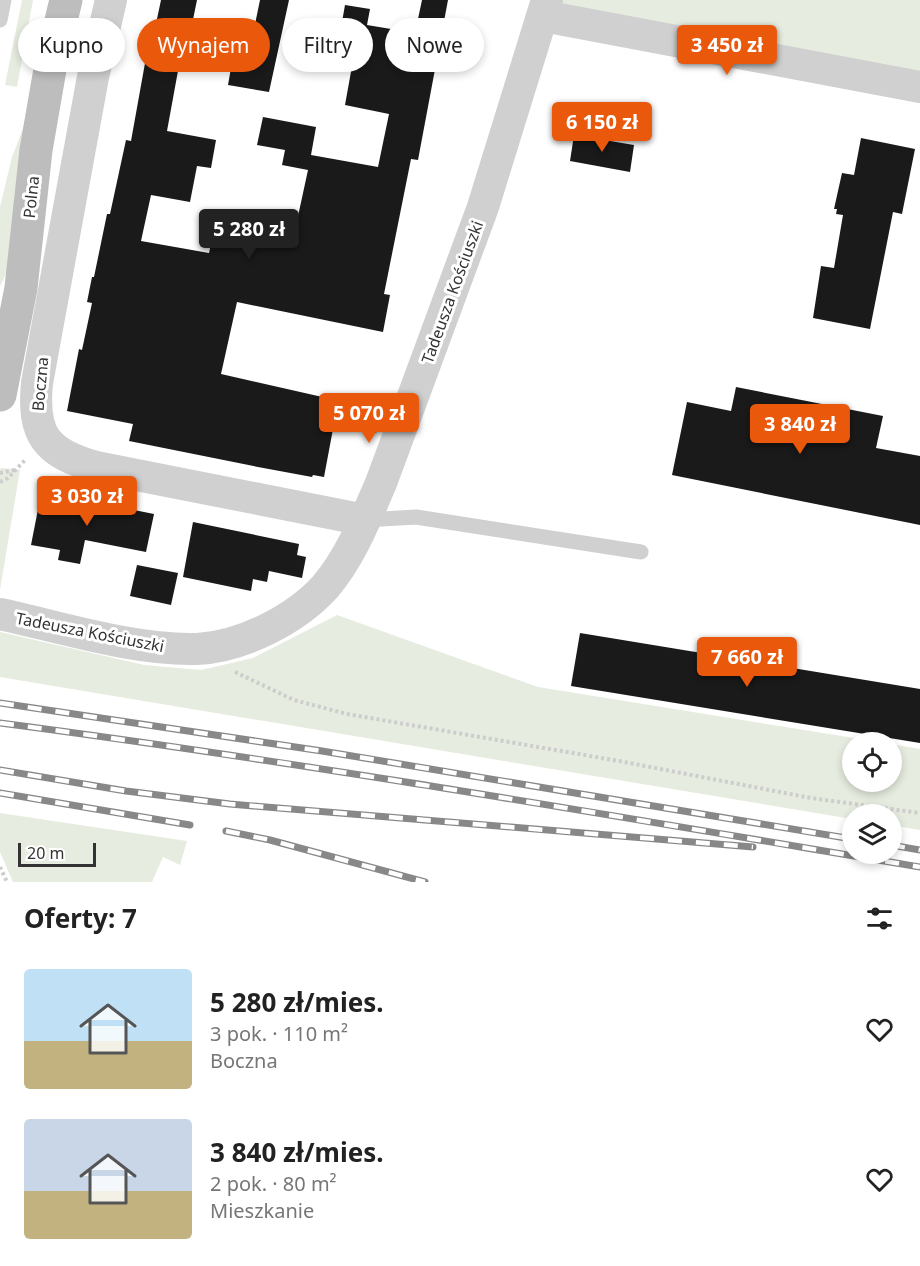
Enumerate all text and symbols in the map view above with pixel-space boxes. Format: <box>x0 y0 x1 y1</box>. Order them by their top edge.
chip: Kupno <box>18 18 125 72</box>
chip: Wynajem <box>137 18 270 72</box>
chip: Filtry <box>282 18 373 72</box>
chip: Nowe <box>385 18 484 72</box>
pin: 3 450 zł <box>665 25 789 76</box>
text: 3 450 zł <box>691 31 763 58</box>
pin: 6 150 zł <box>540 102 664 153</box>
text: 6 150 zł <box>566 108 638 135</box>
street label: Polna <box>18 175 44 219</box>
pin: 5 280 zł <box>187 209 311 260</box>
text: 5 280 zł <box>213 215 285 242</box>
street label: Tadeusza Kościuszki <box>416 218 488 366</box>
street label: Boczna <box>27 356 53 412</box>
pin: 5 070 zł <box>307 393 431 444</box>
text: 5 070 zł <box>333 399 405 426</box>
pin: 3 840 zł <box>738 404 862 455</box>
text: 3 840 zł <box>764 410 836 437</box>
pin: 3 030 zł <box>25 476 149 527</box>
text: 3 030 zł <box>51 482 123 509</box>
street label: Tadeusza Kościuszki <box>14 607 166 657</box>
pin: 7 660 zł <box>685 637 809 688</box>
text: 7 660 zł <box>711 643 783 670</box>
map controls <box>842 732 902 864</box>
button: locate <box>842 732 902 792</box>
button: layers <box>842 804 902 864</box>
scale bar <box>18 840 96 868</box>
text: 20 m <box>27 842 64 864</box>
text: Oferty: 7 <box>24 900 137 936</box>
icon: filters <box>863 902 896 935</box>
text: 5 280 zł/mies. <box>210 984 384 1020</box>
icon: home <box>72 993 144 1065</box>
icon: heart <box>863 1013 896 1046</box>
text: 3 pok. · 110 m² <box>210 1020 348 1047</box>
text: Boczna <box>210 1047 278 1074</box>
text: 3 840 zł/mies. <box>210 1134 384 1170</box>
icon: home <box>72 1143 144 1215</box>
icon: heart <box>863 1163 896 1196</box>
text: 2 pok. · 80 m² <box>210 1170 337 1197</box>
text: Mieszkanie <box>210 1197 314 1224</box>

